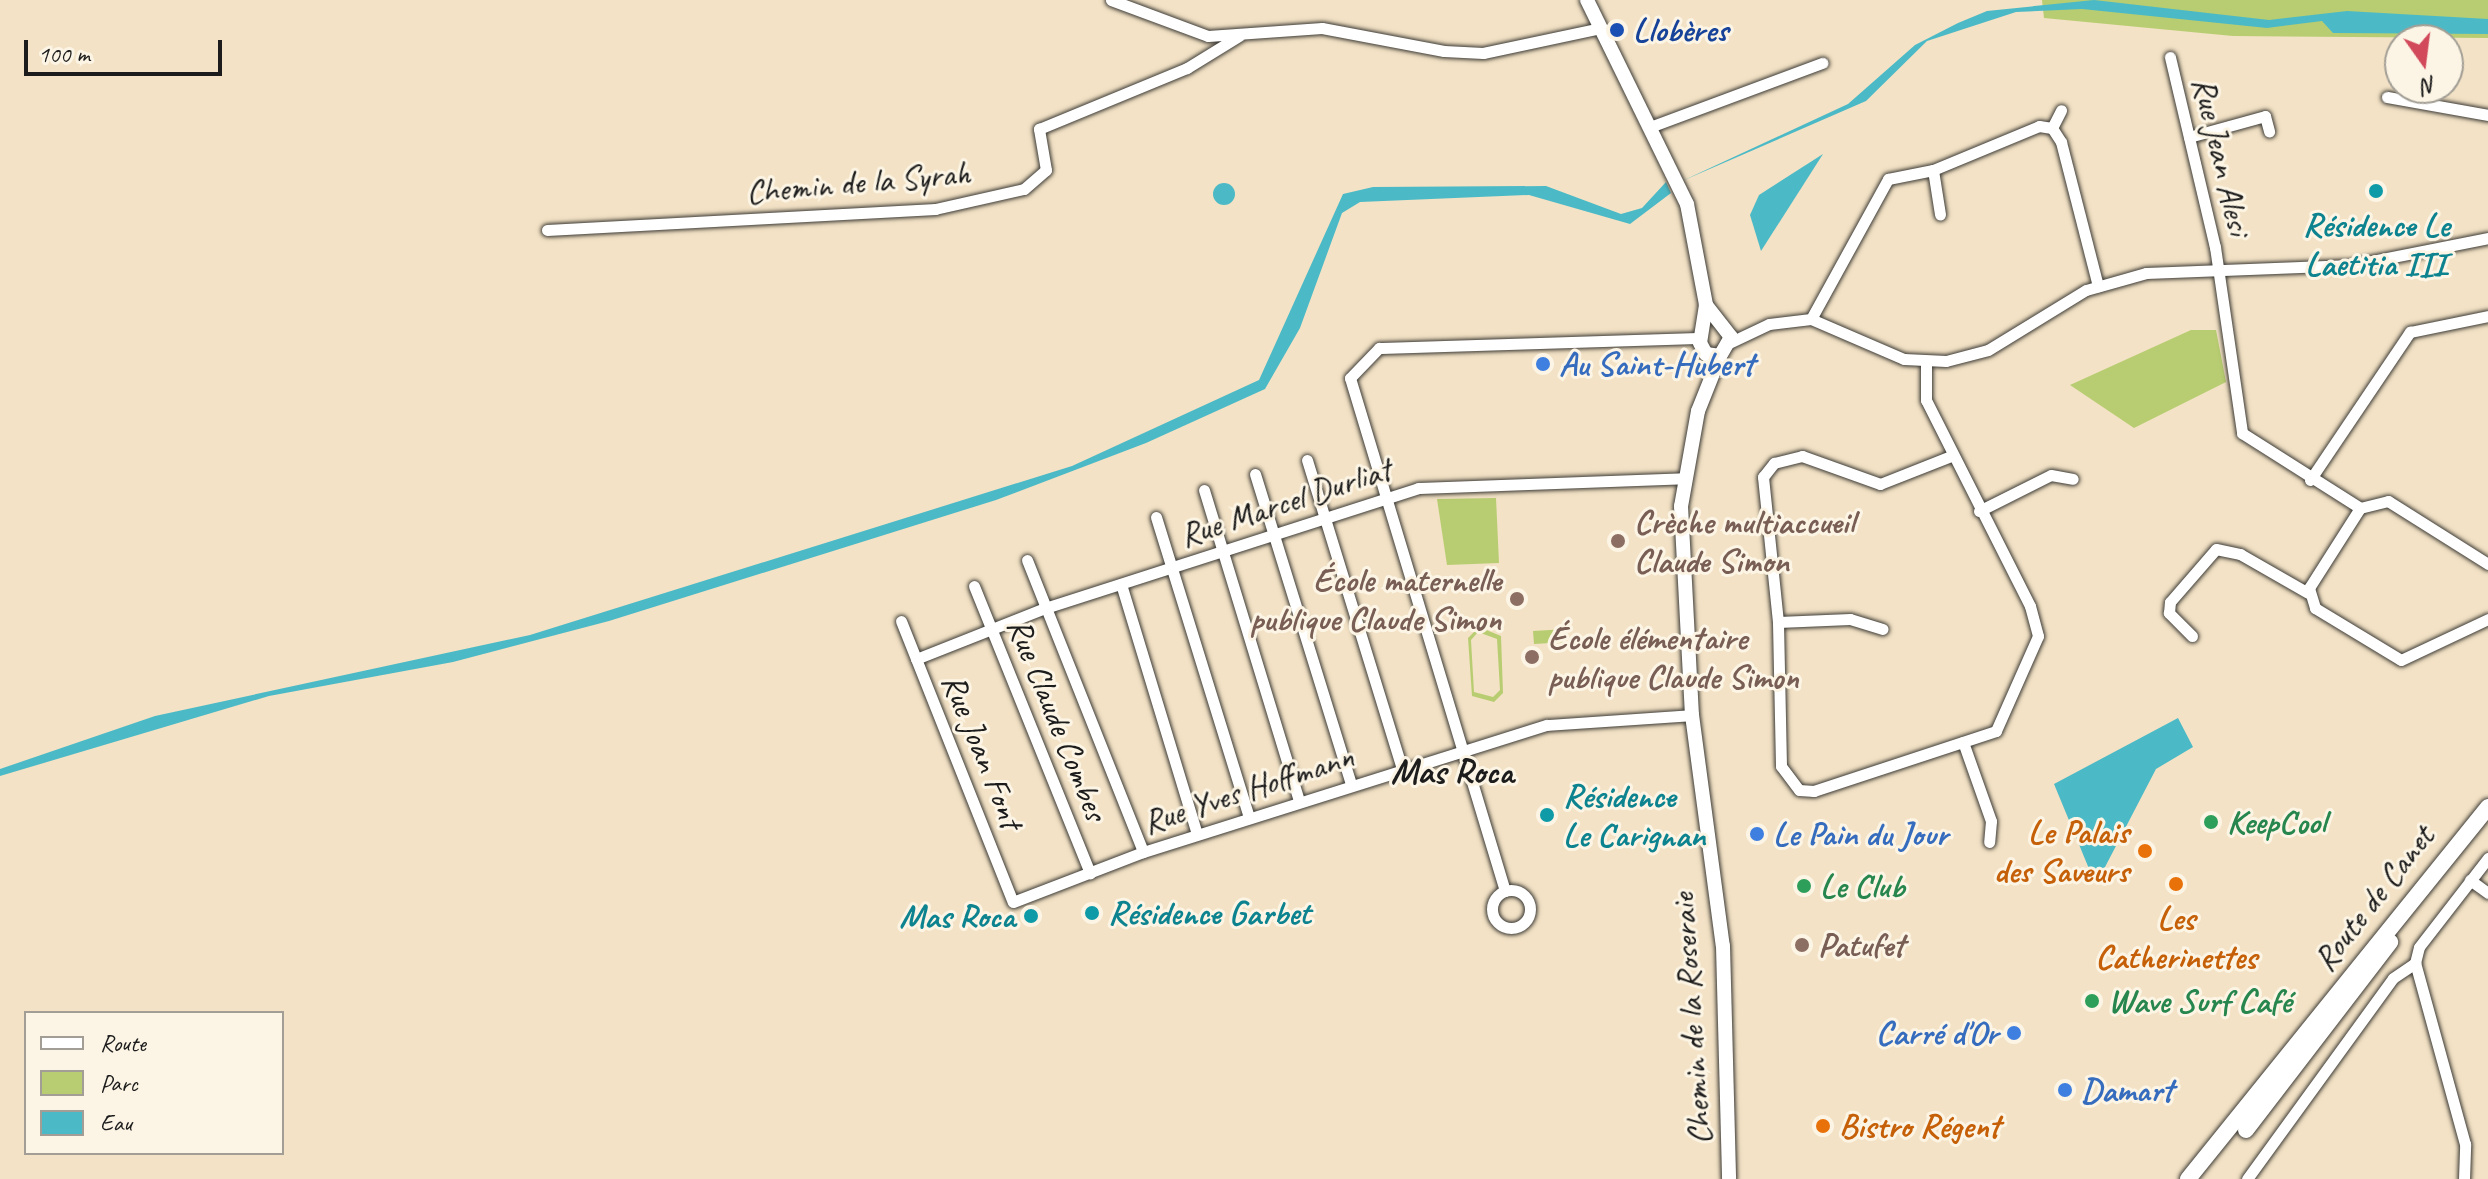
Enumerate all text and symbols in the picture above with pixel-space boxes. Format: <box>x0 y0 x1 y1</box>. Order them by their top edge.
place label: Llobères <box>1633 10 1728 50</box>
marker: Llobères <box>1608 21 1626 39</box>
scale bar <box>28 24 226 74</box>
north arrow <box>2384 24 2464 104</box>
text: 100 m <box>38 39 90 69</box>
text: N <box>2419 70 2439 101</box>
street label: Rue Jean Alesi <box>2184 74 2260 238</box>
street label: Chemin de la Syrah <box>744 152 972 212</box>
marker: Résidence Le Laetitia III <box>2367 182 2385 200</box>
place label: Résidence Le Laetitia III <box>2303 204 2449 284</box>
place label: Au Saint-Hubert <box>1559 344 1755 384</box>
marker: Au Saint-Hubert <box>1534 355 1552 373</box>
street label: Rue Marcel Durliat <box>1174 449 1396 555</box>
place label: Crèche multiaccueil Claude Simon <box>1634 501 1853 580</box>
marker: Crèche multiaccueil Claude Simon <box>1609 532 1627 550</box>
place label: École maternelle publique Claude Simon <box>1248 559 1501 638</box>
marker: École maternelle publique Claude Simon <box>1508 590 1526 608</box>
street label: Rue Claude Combes <box>999 611 1117 827</box>
place label: École élémentaire publique Claude Simon <box>1548 617 1801 696</box>
marker: École élémentaire publique Claude Simon <box>1523 648 1541 666</box>
street label: Rue Joan Font <box>934 668 1032 834</box>
street label: Rue Yves Hoffmann <box>1138 736 1358 842</box>
district label: Mas Roca <box>1390 750 1514 794</box>
place label: Résidence Le Carignan <box>1563 775 1705 854</box>
place label: KeepCool <box>2227 802 2326 842</box>
marker: Résidence Le Carignan <box>1538 806 1556 824</box>
place label: Le Palais des Saveurs <box>1994 811 2129 890</box>
marker: KeepCool <box>2202 813 2220 831</box>
place label: Le Pain du Jour <box>1773 814 1949 854</box>
street label: Route de Canet <box>2303 817 2443 979</box>
marker: Le Pain du Jour <box>1748 825 1766 843</box>
marker: Le Palais des Saveurs <box>2136 842 2154 860</box>
place label: Le Club <box>1820 866 1904 906</box>
marker: Les Catherinettes <box>2167 875 2185 893</box>
marker: Le Club <box>1795 877 1813 895</box>
street label: Chemin de la Roseraie <box>1662 892 1720 1146</box>
place label: Résidence Garbet <box>1108 893 1311 933</box>
place label: Mas Roca <box>898 896 1015 936</box>
place label: Les Catherinettes <box>2095 897 2257 976</box>
marker: Résidence Garbet <box>1083 904 1101 922</box>
marker: Mas Roca <box>1022 907 1040 925</box>
place label: Patufet <box>1818 925 1904 965</box>
marker: Patufet <box>1793 936 1811 954</box>
place label: Wave Surf Café <box>2108 981 2290 1021</box>
marker: Wave Surf Café <box>2083 992 2101 1010</box>
legend <box>24 1011 284 1155</box>
place label: Carré d'Or <box>1876 1013 1998 1053</box>
marker: Carré d'Or <box>2005 1024 2023 1042</box>
text: Route <box>100 1028 146 1058</box>
text: Parc <box>100 1068 138 1098</box>
place label: Damart <box>2081 1070 2173 1110</box>
marker: Damart <box>2056 1081 2074 1099</box>
place label: Bistro Régent <box>1839 1106 2000 1146</box>
text: Eau <box>100 1108 132 1138</box>
marker: Bistro Régent <box>1814 1117 1832 1135</box>

